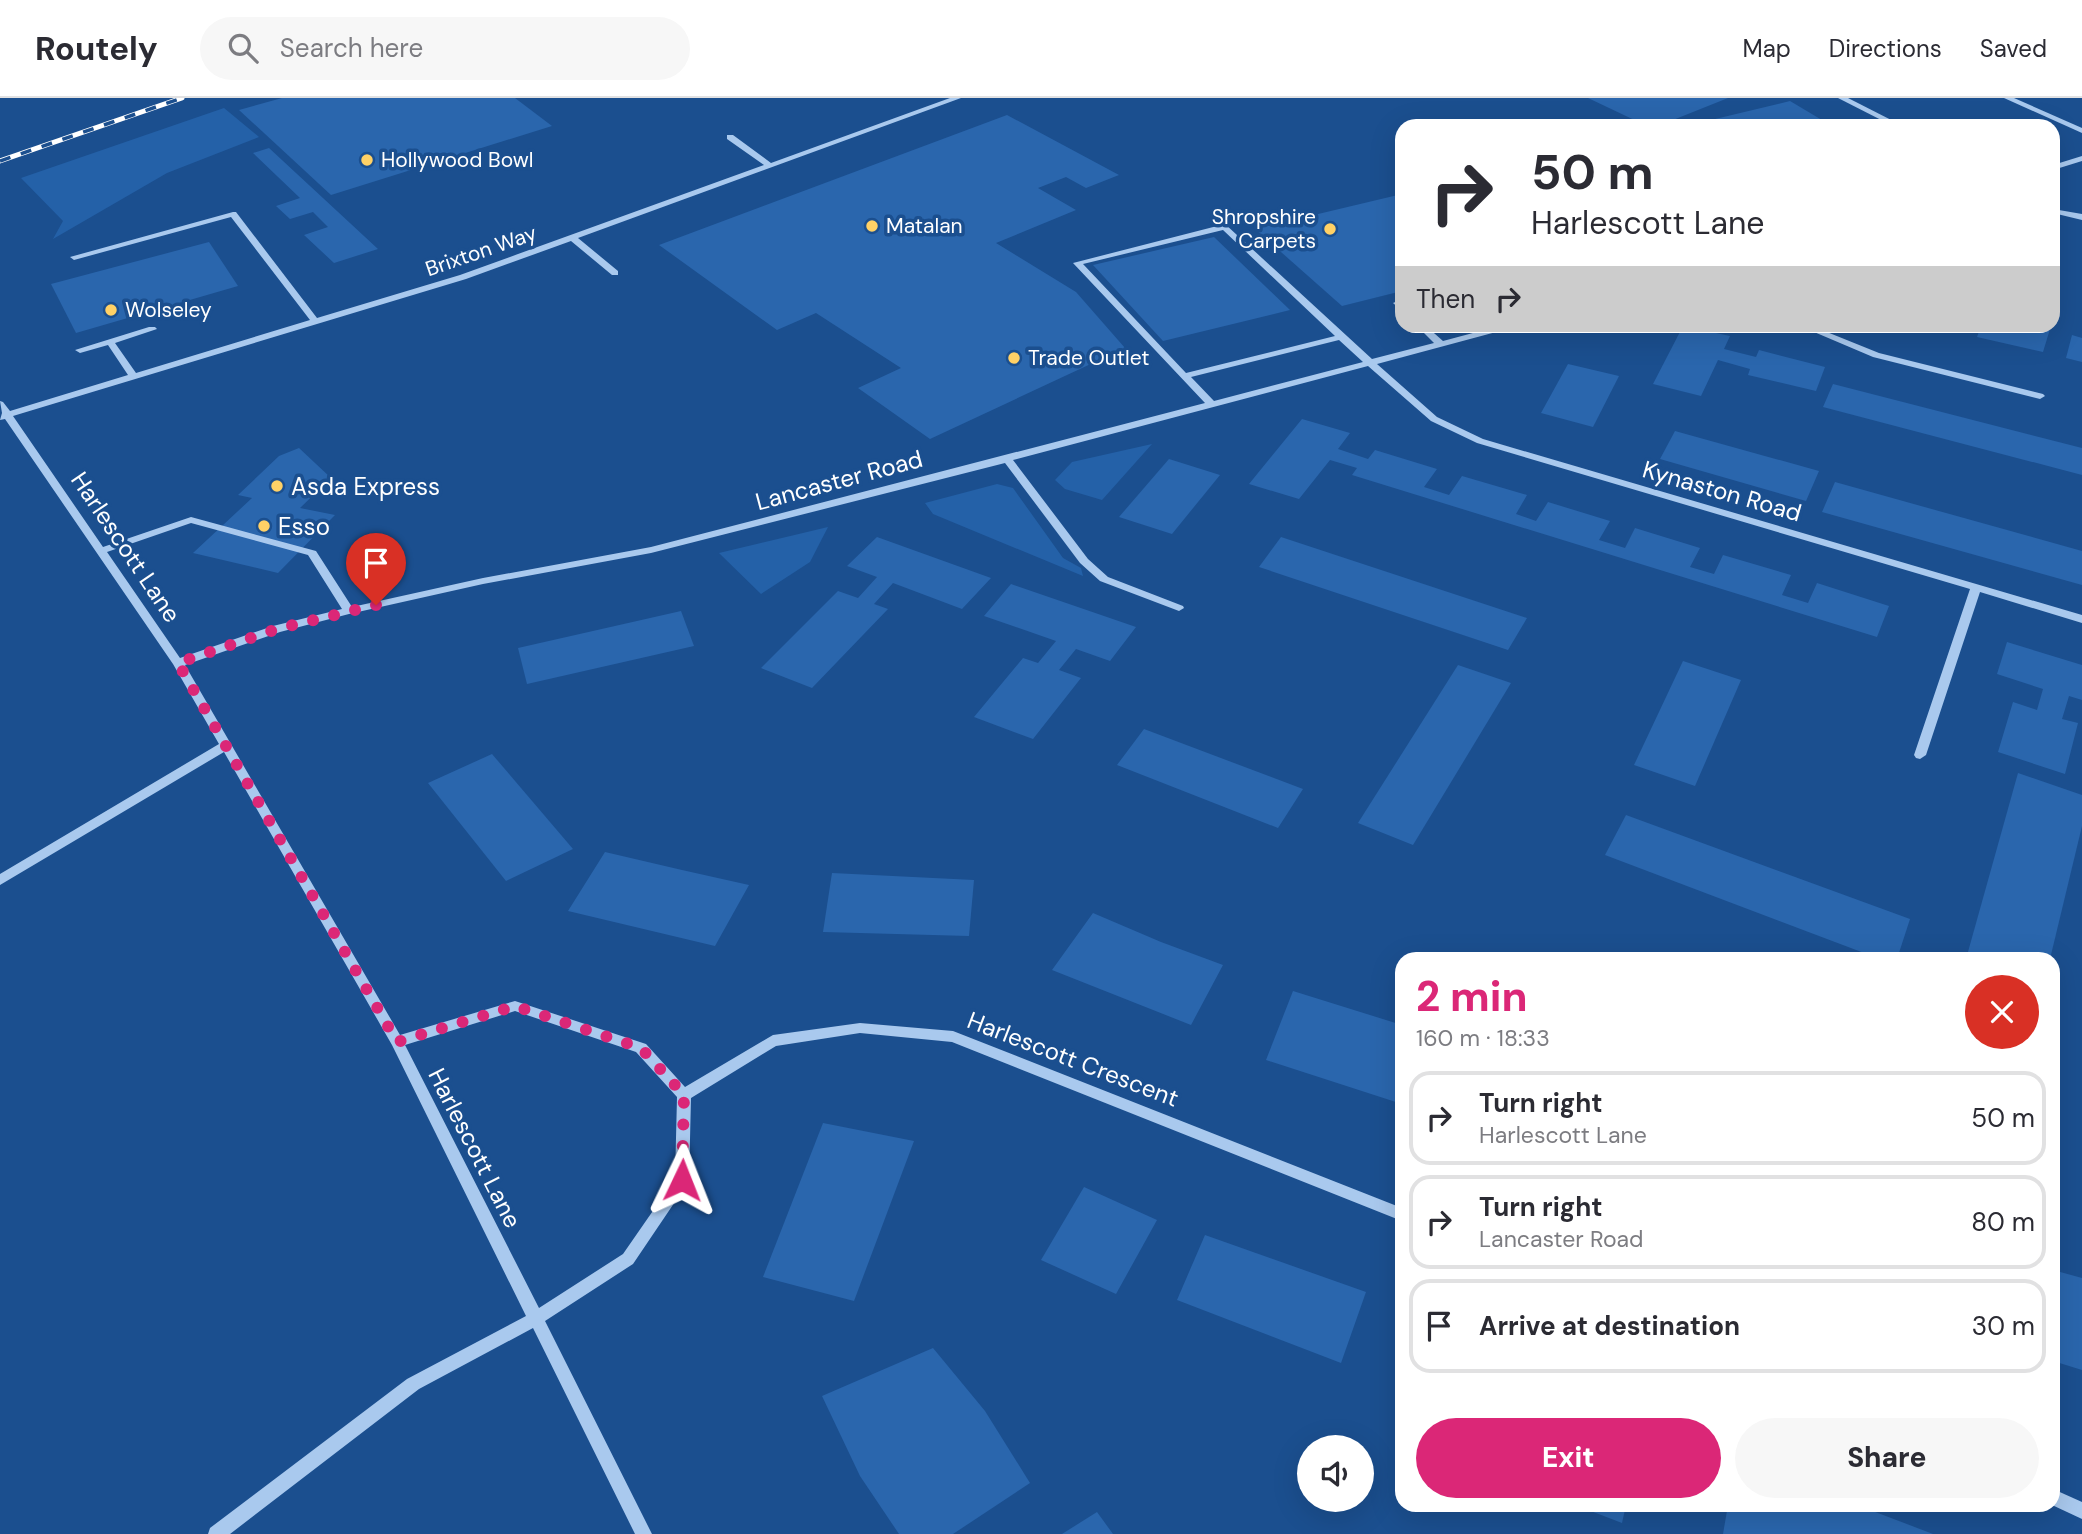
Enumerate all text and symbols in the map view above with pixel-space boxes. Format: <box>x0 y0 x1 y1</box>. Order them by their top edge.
search box <box>200 17 690 80</box>
text: Routely <box>35 27 158 70</box>
icon: search <box>224 29 262 67</box>
text: Search here <box>280 31 423 65</box>
text: Map <box>1743 33 1791 64</box>
text: Directions <box>1829 33 1942 64</box>
text: Saved <box>1980 33 2047 64</box>
text: 50 m <box>1531 140 1654 204</box>
place label: Hollywood Bowl <box>381 146 534 174</box>
icon: right <box>1416 147 1507 238</box>
marker: Hollywood Bowl <box>359 152 375 168</box>
text: Harlescott Lane <box>1531 202 1764 244</box>
place label: Shropshire Carpets <box>1212 203 1316 255</box>
place label: Matalan <box>886 212 963 240</box>
marker: Matalan <box>864 218 880 234</box>
street label: Brixton Way <box>422 219 541 283</box>
marker: Shropshire Carpets <box>1322 221 1338 237</box>
icon: right <box>1489 280 1527 318</box>
text: Then <box>1416 282 1475 316</box>
place label: Wolseley <box>125 296 212 324</box>
marker: Wolseley <box>103 302 119 318</box>
place label: Trade Outlet <box>1028 344 1149 372</box>
marker: Trade Outlet <box>1006 350 1022 366</box>
street label: Lancaster Road <box>752 443 926 517</box>
street label: Kynaston Road <box>1639 454 1805 528</box>
street label: Harlescott Lane <box>64 466 188 628</box>
place label: Asda Express <box>291 471 440 502</box>
marker: Asda Express <box>269 478 285 494</box>
place label: Esso <box>278 511 330 542</box>
marker: Esso <box>256 518 272 534</box>
pin <box>346 533 406 605</box>
icon: arrive <box>357 544 395 582</box>
text: 2 min <box>1416 969 1527 1024</box>
button: close <box>1965 975 2039 1049</box>
street label: Harlescott Crescent <box>963 1004 1183 1114</box>
text: 160 m · 18:33 <box>1416 1023 1550 1053</box>
street label: Harlescott Lane <box>421 1063 529 1233</box>
text: Turn right <box>1479 1086 1603 1120</box>
icon: right <box>1420 1099 1458 1137</box>
text: 50 m <box>1971 1101 2035 1135</box>
text: Harlescott Lane <box>1479 1120 1647 1150</box>
position arrow <box>645 1143 719 1217</box>
text: Turn right <box>1479 1190 1603 1224</box>
icon: right <box>1420 1203 1458 1241</box>
text: 80 m <box>1971 1205 2035 1239</box>
text: Lancaster Road <box>1479 1224 1643 1254</box>
icon: arrive <box>1420 1307 1458 1345</box>
text: Arrive at destination <box>1479 1309 1740 1343</box>
text: 30 m <box>1972 1309 2035 1343</box>
button: Exit <box>1416 1418 1721 1498</box>
button: Share <box>1735 1418 2039 1498</box>
map controls <box>1297 1435 1374 1512</box>
button: sound <box>1297 1435 1374 1512</box>

